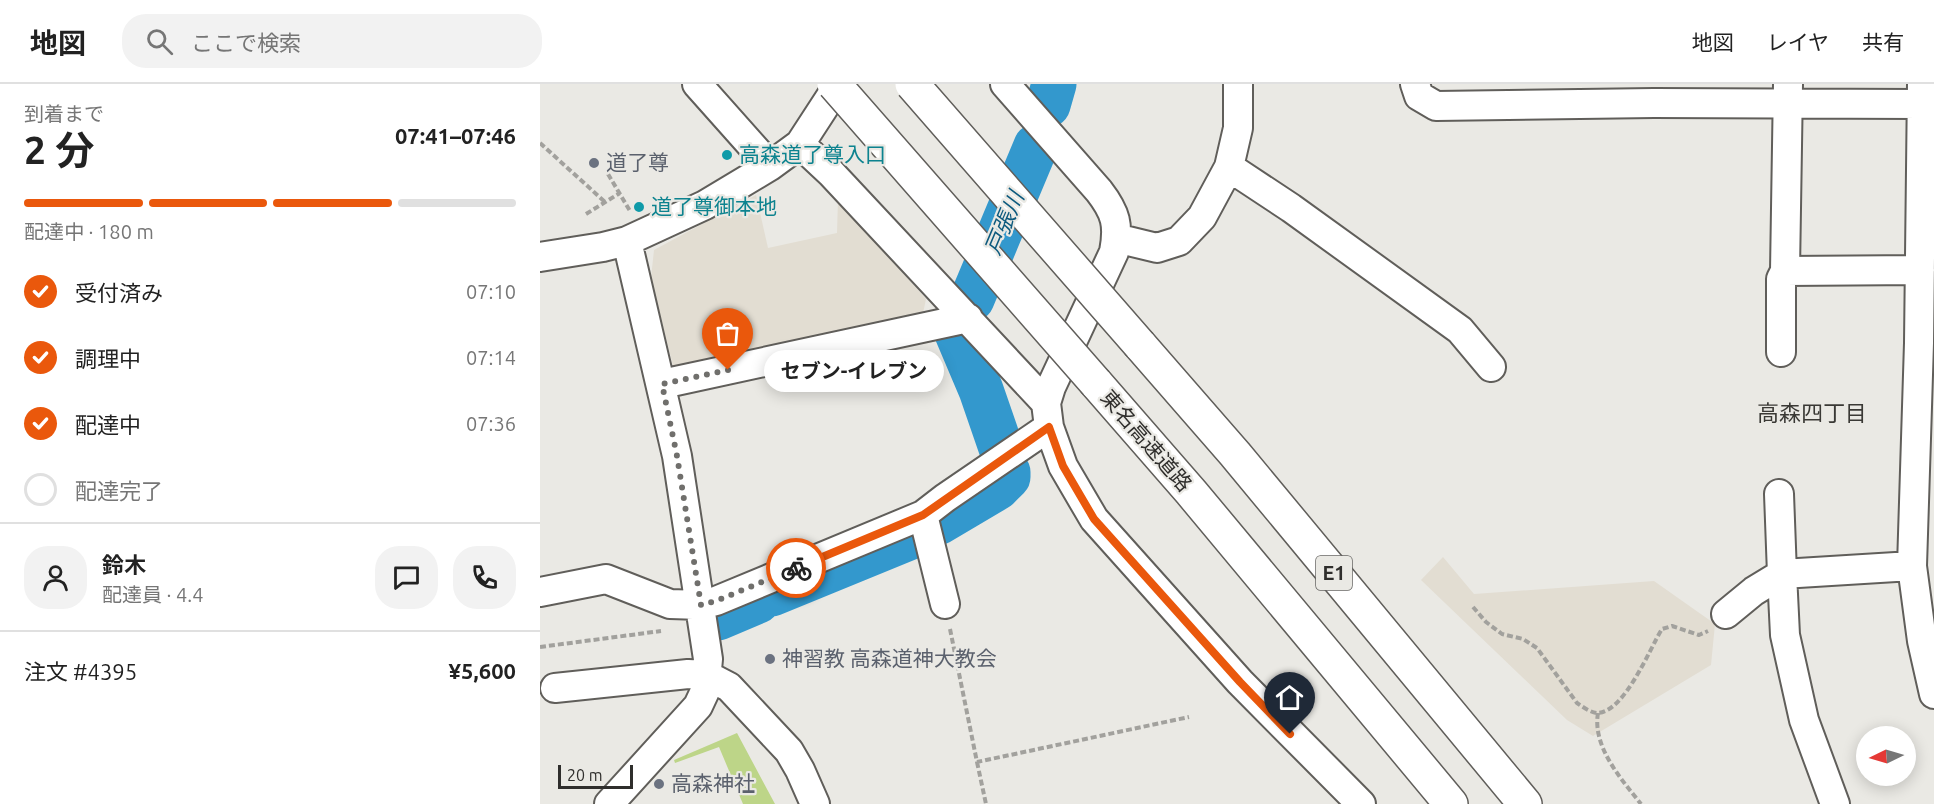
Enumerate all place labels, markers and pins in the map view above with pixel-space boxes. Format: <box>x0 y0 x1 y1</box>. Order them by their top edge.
place label: 高森道了尊入口 <box>739 142 886 166</box>
marker: 高森道了尊入口 <box>720 148 734 162</box>
place label: 道了尊 <box>606 150 669 174</box>
marker: 道了尊 <box>587 156 601 170</box>
place label: 道了尊御本地 <box>651 194 777 218</box>
marker: 道了尊御本地 <box>632 200 646 214</box>
pin <box>702 308 753 370</box>
callout: セブン-イレブン <box>764 349 944 391</box>
place label: 神習教 高森道神大教会 <box>782 646 997 670</box>
marker: 神習教 高森道神大教会 <box>763 652 777 666</box>
pin <box>1264 672 1315 734</box>
place label: 高森神社 <box>671 771 755 795</box>
marker: 高森神社 <box>652 777 666 791</box>

